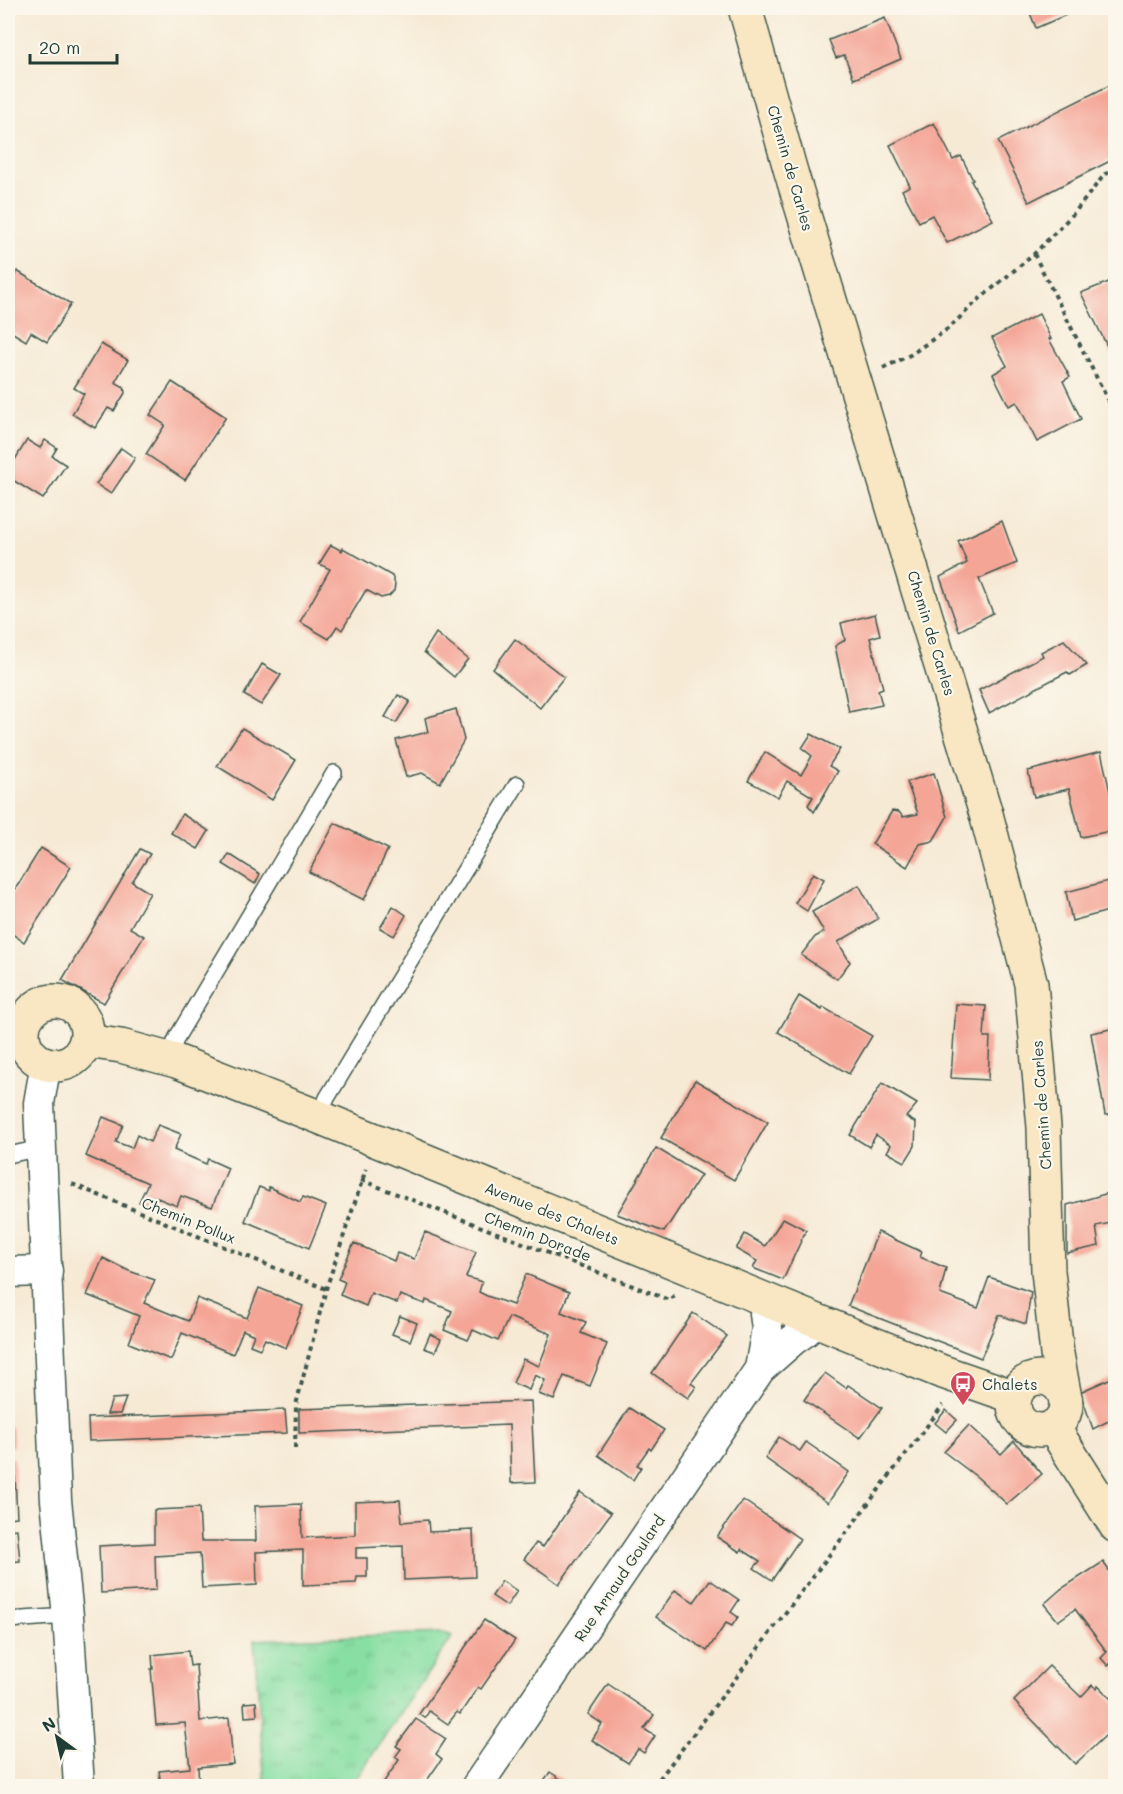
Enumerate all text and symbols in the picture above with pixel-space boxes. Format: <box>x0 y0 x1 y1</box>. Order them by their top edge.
scale bar <box>30 27 117 65</box>
text: 20 m <box>39 35 80 59</box>
street label: Chemin de Carles <box>764 103 818 233</box>
street label: Chemin de Carles <box>903 568 961 698</box>
street label: Chemin de Carles <box>1027 1040 1055 1170</box>
street label: Avenue des Chalets <box>482 1177 622 1249</box>
street label: Chemin Pollux <box>139 1192 239 1248</box>
street label: Chemin Dorade <box>482 1206 594 1266</box>
bus stop icon: Chalets <box>948 1369 978 1407</box>
place label: Chalets <box>982 1374 1037 1394</box>
street label: Rue Arnaud Goulard <box>569 1511 669 1645</box>
north arrow <box>27 1707 87 1767</box>
text: N <box>38 1712 59 1736</box>

